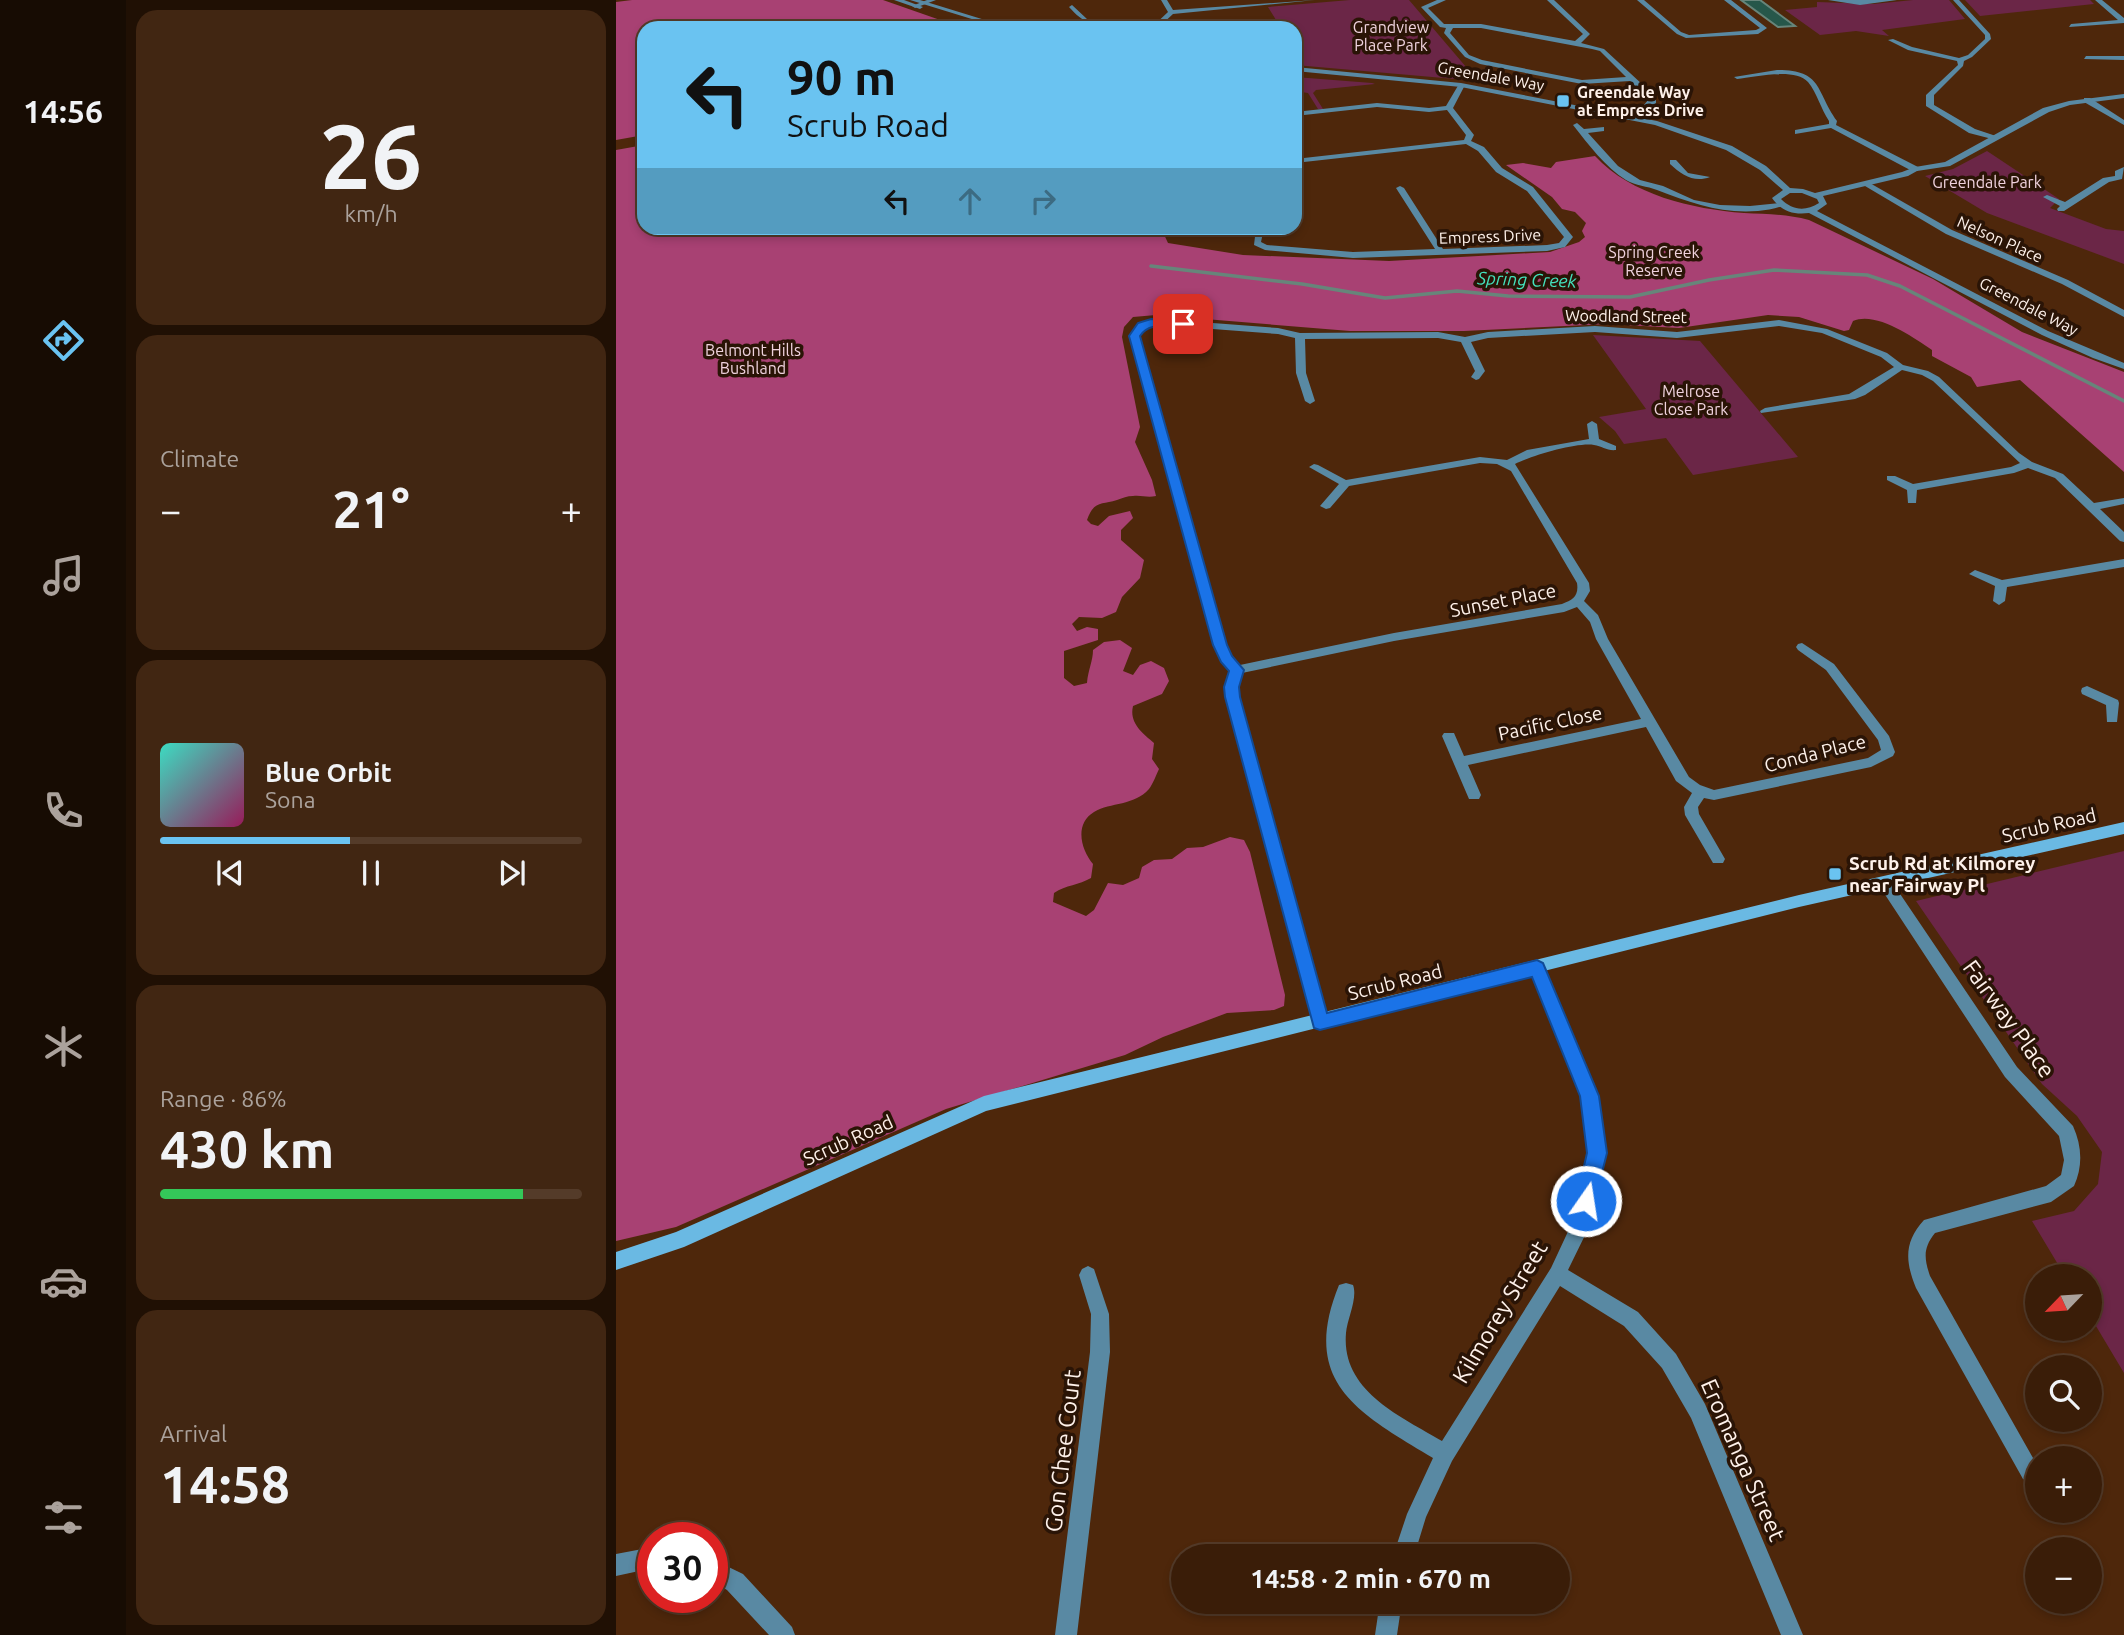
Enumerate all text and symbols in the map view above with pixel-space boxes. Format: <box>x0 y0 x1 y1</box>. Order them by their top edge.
park label: Grandview Place Park <box>1353 18 1430 54</box>
icon: left <box>672 49 763 140</box>
text: 90 m <box>787 49 896 104</box>
street label: Greendale Way <box>1436 58 1546 94</box>
place label: Greendale Way at Empress Drive <box>1577 83 1704 119</box>
text: 14:56 <box>23 93 103 129</box>
marker: Greendale Way at Empress Drive <box>1555 93 1571 109</box>
text: 26 <box>320 104 422 206</box>
text: Scrub Road <box>787 107 949 143</box>
park label: Greendale Park <box>1932 173 2042 191</box>
icon: left <box>878 182 916 220</box>
icon: ahead <box>951 182 989 220</box>
icon: right <box>1024 182 1062 220</box>
text: km/h <box>344 201 398 226</box>
street label: Nelson Place <box>1954 212 2046 266</box>
street label: Empress Drive <box>1439 225 1541 247</box>
park label: Spring Creek Reserve <box>1608 243 1700 279</box>
water label: Spring Creek <box>1476 267 1578 291</box>
street label: Greendale Way <box>1977 273 2082 339</box>
pin <box>1153 294 1213 354</box>
icon: arrive <box>1164 305 1202 343</box>
street label: Woodland Street <box>1565 306 1688 326</box>
icon: directions <box>39 316 88 365</box>
park label: Belmont Hills Bushland <box>705 341 801 377</box>
park label: Melrose Close Park <box>1654 382 1728 418</box>
text: Climate <box>160 446 239 471</box>
text: 21° <box>332 480 410 538</box>
text: − <box>160 489 181 531</box>
text: + <box>561 489 582 531</box>
icon: music <box>39 551 88 600</box>
street label: Sunset Place <box>1448 579 1558 621</box>
street label: Pacific Close <box>1496 701 1604 745</box>
street label: Conda Place <box>1762 730 1868 776</box>
text: Blue Orbit <box>265 758 392 787</box>
icon: phone <box>39 786 88 835</box>
text: Sona <box>265 787 315 812</box>
street label: Scrub Road <box>2000 803 2098 847</box>
place label: Scrub Rd at Kilmorey near Fairway Pl <box>1849 852 2035 896</box>
icon: previous <box>211 854 249 892</box>
icon: pause <box>352 854 390 892</box>
icon: next <box>493 854 531 892</box>
marker: Scrub Rd at Kilmorey near Fairway Pl <box>1827 866 1843 882</box>
street label: Fairway Place <box>1959 955 2060 1082</box>
street label: Scrub Road <box>1346 960 1444 1004</box>
icon: climate <box>39 1022 88 1071</box>
text: Range · 86% <box>160 1086 287 1111</box>
street label: Scrub Road <box>800 1110 896 1170</box>
text: 430 km <box>160 1120 334 1178</box>
position arrow <box>1549 1164 1623 1238</box>
street label: Kilmorey Street <box>1447 1236 1552 1387</box>
icon: car <box>39 1257 88 1306</box>
north arrow <box>2025 1264 2102 1340</box>
map controls <box>2025 1264 2102 1614</box>
button: search <box>2025 1355 2102 1432</box>
street label: Gon Chee Court <box>1040 1368 1085 1534</box>
street label: Eromanga Street <box>1697 1375 1790 1545</box>
text: Arrival <box>160 1421 227 1446</box>
button: + <box>2025 1446 2102 1523</box>
text: 14:58 <box>160 1455 290 1513</box>
icon: filters <box>39 1493 88 1542</box>
speed limit sign: 30 <box>637 1522 728 1613</box>
button: − <box>2025 1537 2102 1614</box>
text: 14:58 · 2 min · 670 m <box>1250 1564 1491 1593</box>

